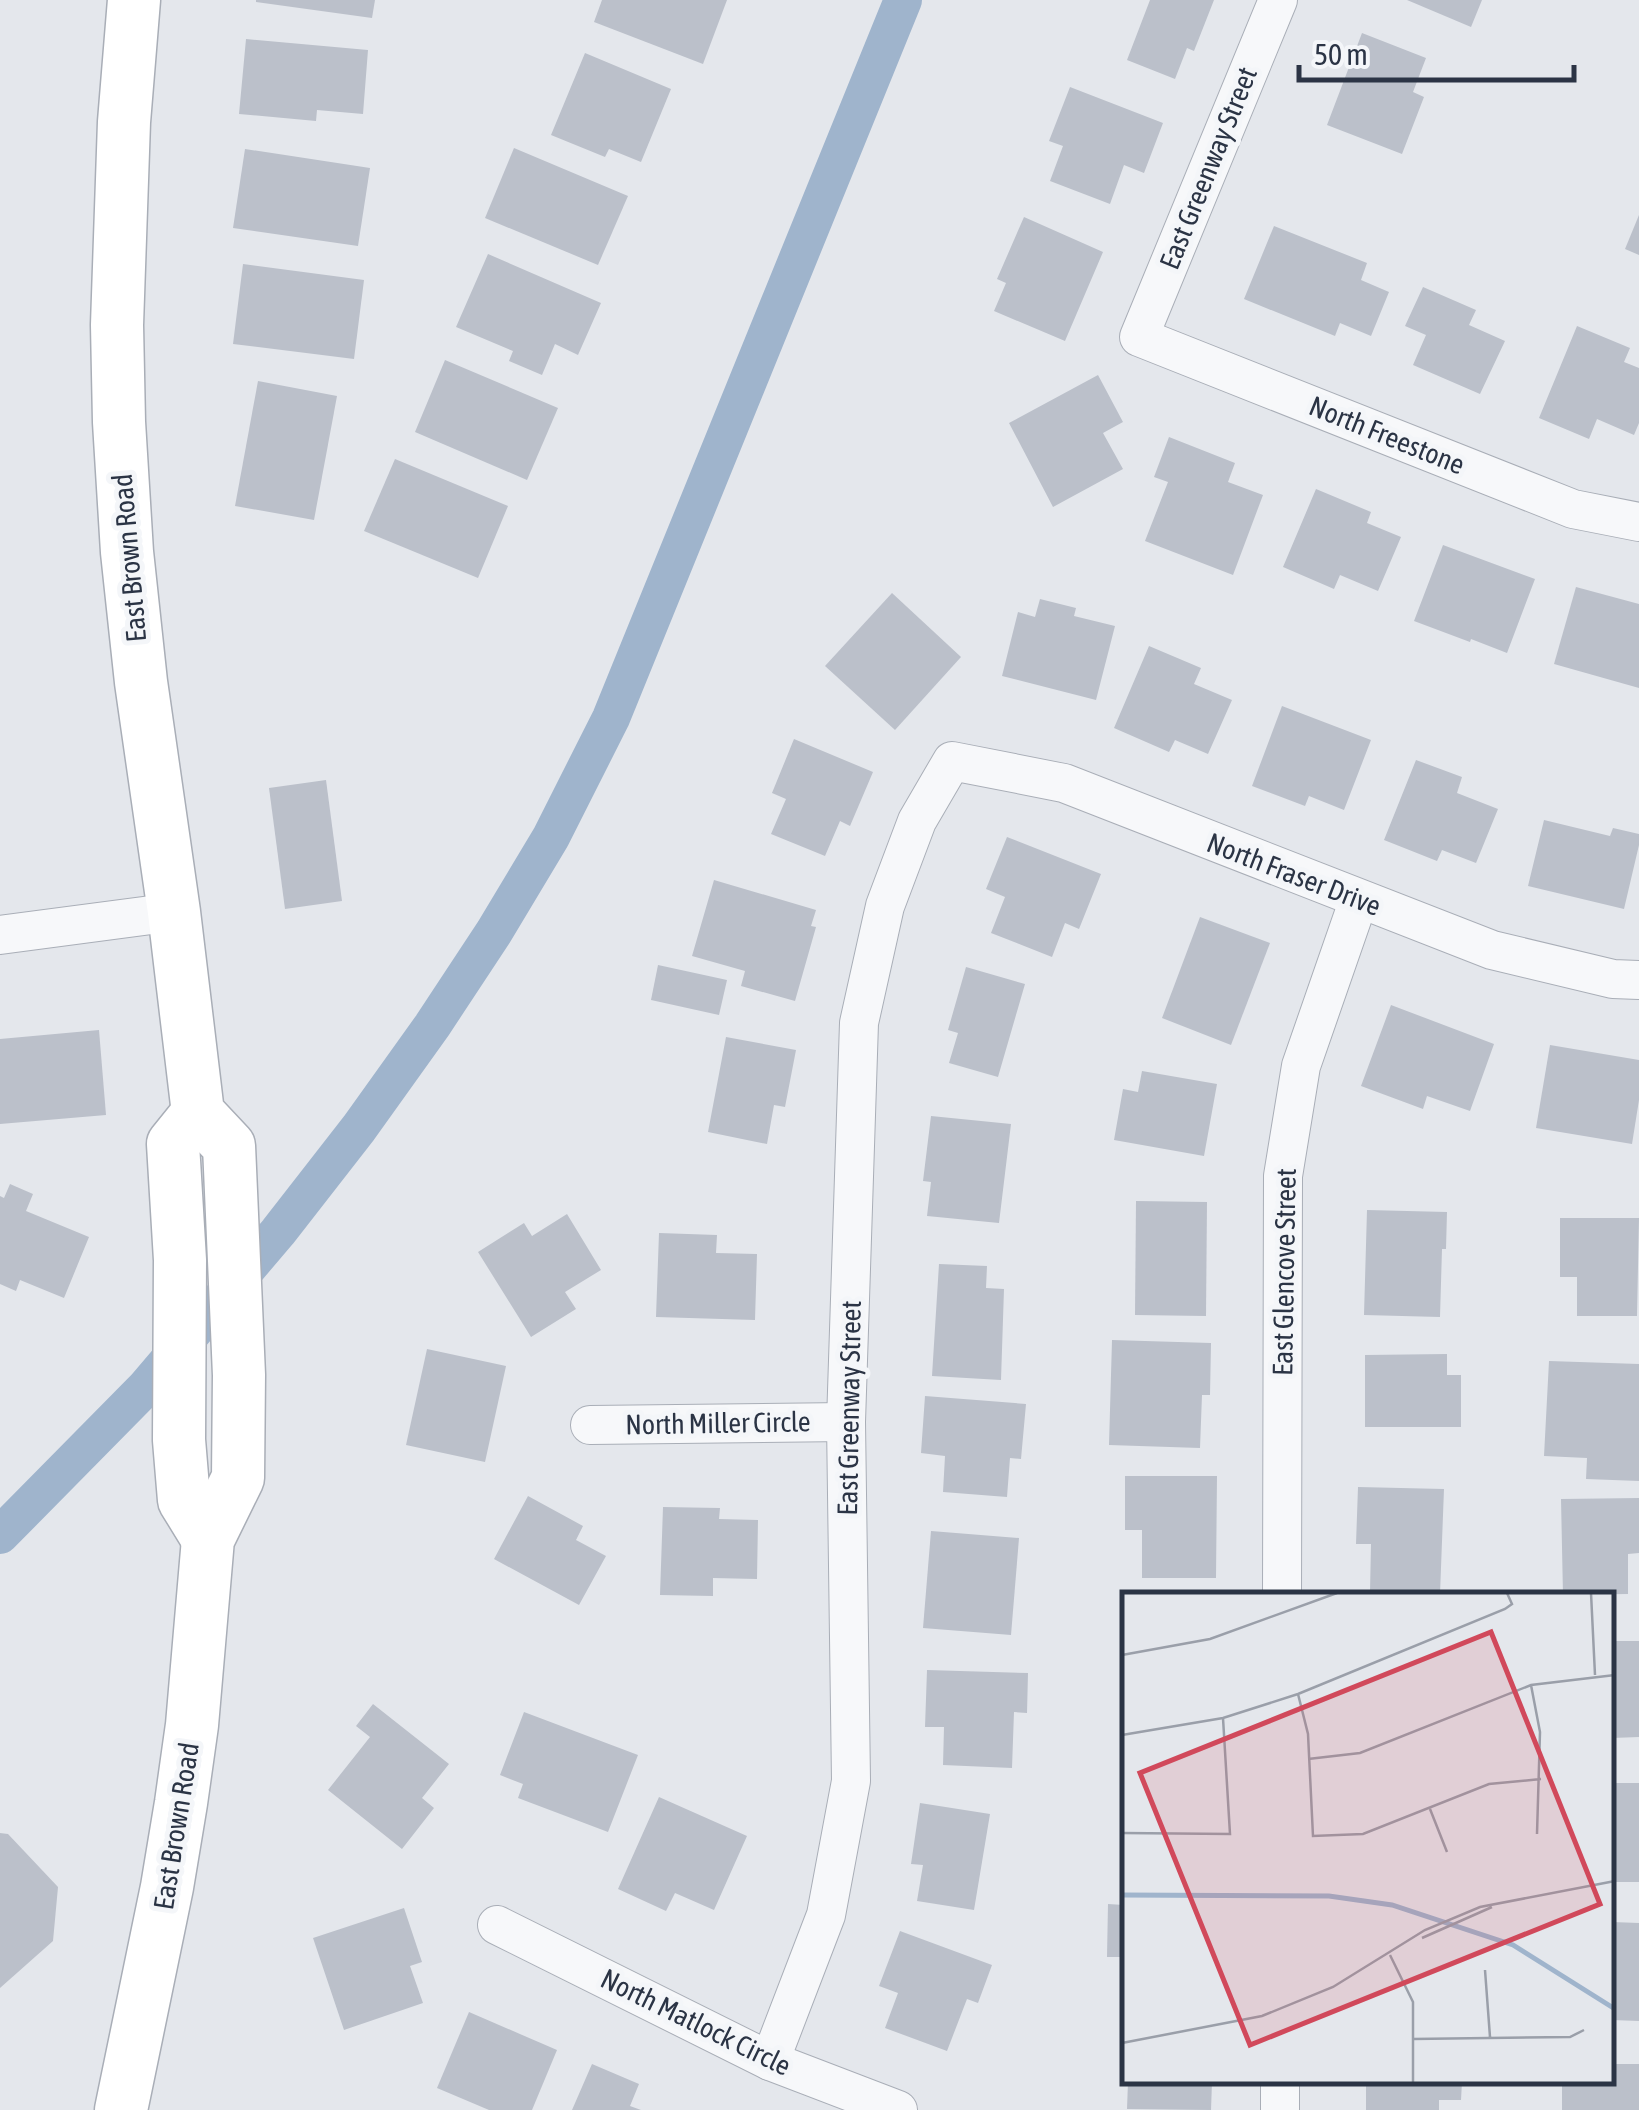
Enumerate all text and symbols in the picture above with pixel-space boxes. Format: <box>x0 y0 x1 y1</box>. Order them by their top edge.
scale bar <box>1299 20 1574 82</box>
text: 50 m <box>1314 37 1368 71</box>
street label: East Greenway Street <box>1153 62 1263 274</box>
street label: North Freestone <box>1305 389 1469 481</box>
street label: East Brown Road <box>106 473 152 643</box>
street label: North Fraser Drive <box>1203 826 1385 922</box>
street label: East Glencove Street <box>1266 1168 1302 1376</box>
street label: East Greenway Street <box>831 1300 867 1516</box>
street label: North Miller Circle <box>625 1405 811 1441</box>
inset map <box>1122 1592 1614 2085</box>
street label: East Brown Road <box>147 1740 205 1912</box>
street label: North Matlock Circle <box>596 1962 796 2082</box>

